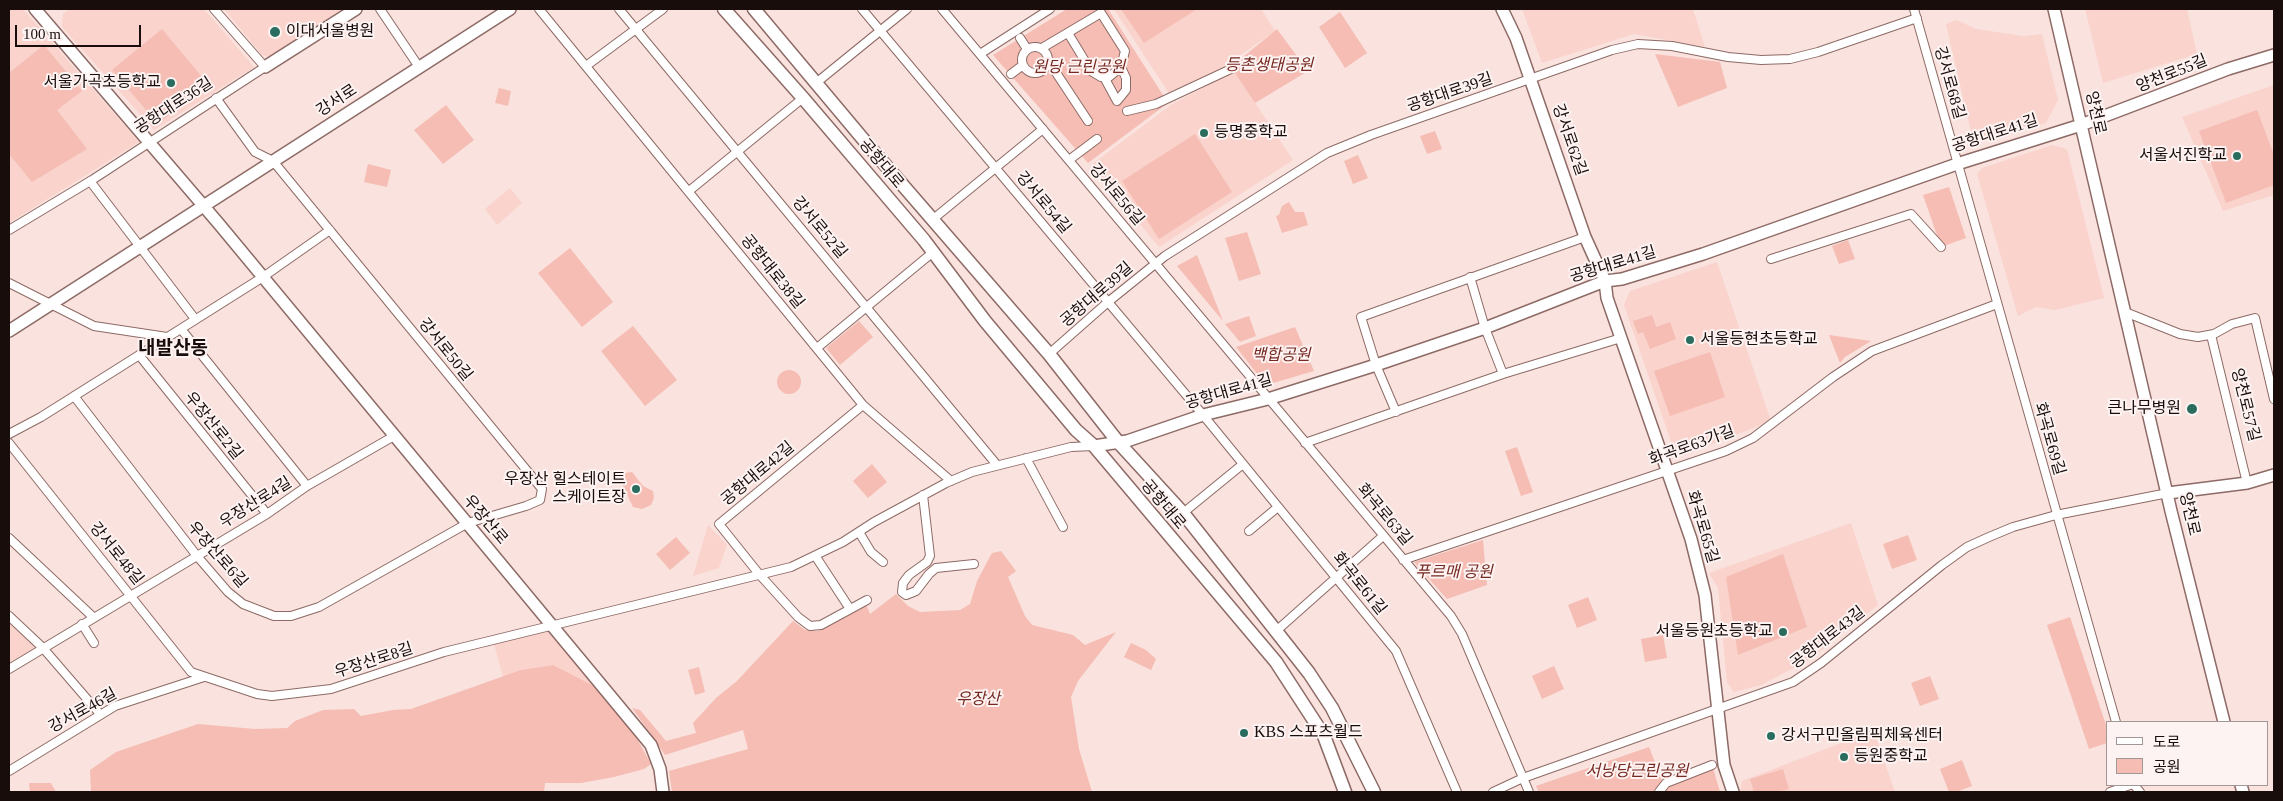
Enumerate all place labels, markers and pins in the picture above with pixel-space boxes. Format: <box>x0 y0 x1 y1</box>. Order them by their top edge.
place label: 이대서울병원 <box>286 22 374 42</box>
marker: 이대서울병원 <box>268 25 282 39</box>
place label: 서울가곡초등학교 <box>43 73 161 93</box>
marker: 서울가곡초등학교 <box>165 77 177 89</box>
place label: 등명중학교 <box>1214 123 1288 143</box>
marker: 등명중학교 <box>1198 127 1210 139</box>
place label: 서울서진학교 <box>2139 146 2227 166</box>
marker: 서울서진학교 <box>2231 150 2243 162</box>
place label: 서울등현초등학교 <box>1700 330 1818 350</box>
marker: 서울등현초등학교 <box>1684 334 1696 346</box>
place label: 큰나무병원 <box>2107 399 2181 419</box>
marker: 큰나무병원 <box>2185 402 2199 416</box>
place label: 우장산 힐스테이트 스케이트장 <box>504 470 626 508</box>
marker: 우장산 힐스테이트 스케이트장 <box>630 483 642 495</box>
place label: 서울등원초등학교 <box>1655 622 1773 642</box>
marker: 서울등원초등학교 <box>1777 626 1789 638</box>
place label: KBS 스포츠월드 <box>1254 723 1363 743</box>
place label: 강서구민올림픽체육센터 <box>1781 726 1943 746</box>
marker: KBS 스포츠월드 <box>1238 727 1250 739</box>
marker: 강서구민올림픽체육센터 <box>1765 730 1777 742</box>
place label: 등원중학교 <box>1854 747 1928 767</box>
marker: 등원중학교 <box>1838 751 1850 763</box>

